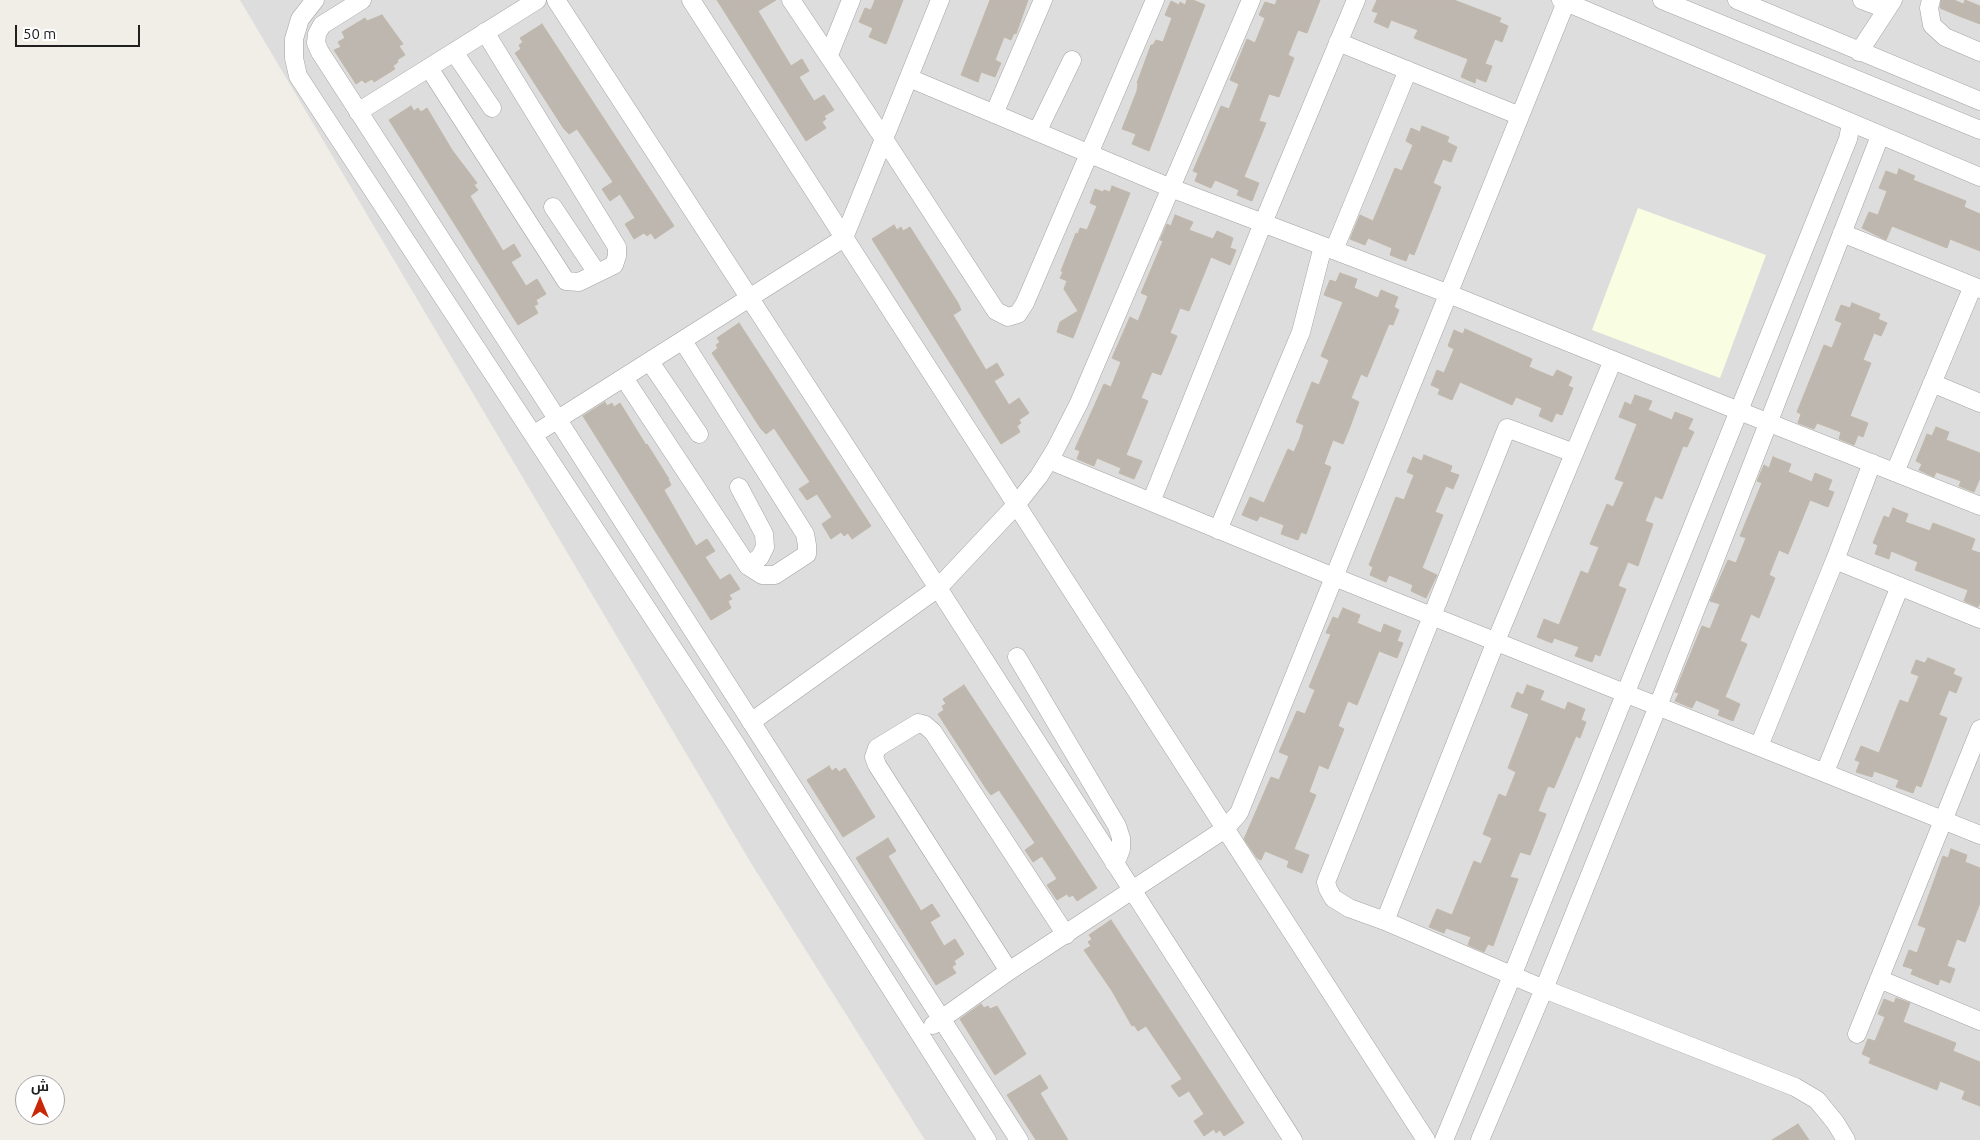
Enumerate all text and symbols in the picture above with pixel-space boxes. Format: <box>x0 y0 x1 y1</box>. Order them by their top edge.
scale bar <box>18 15 142 47</box>
text: 50 m <box>23 25 56 42</box>
north arrow <box>15 1075 65 1125</box>
text: ش <box>31 1078 49 1094</box>

